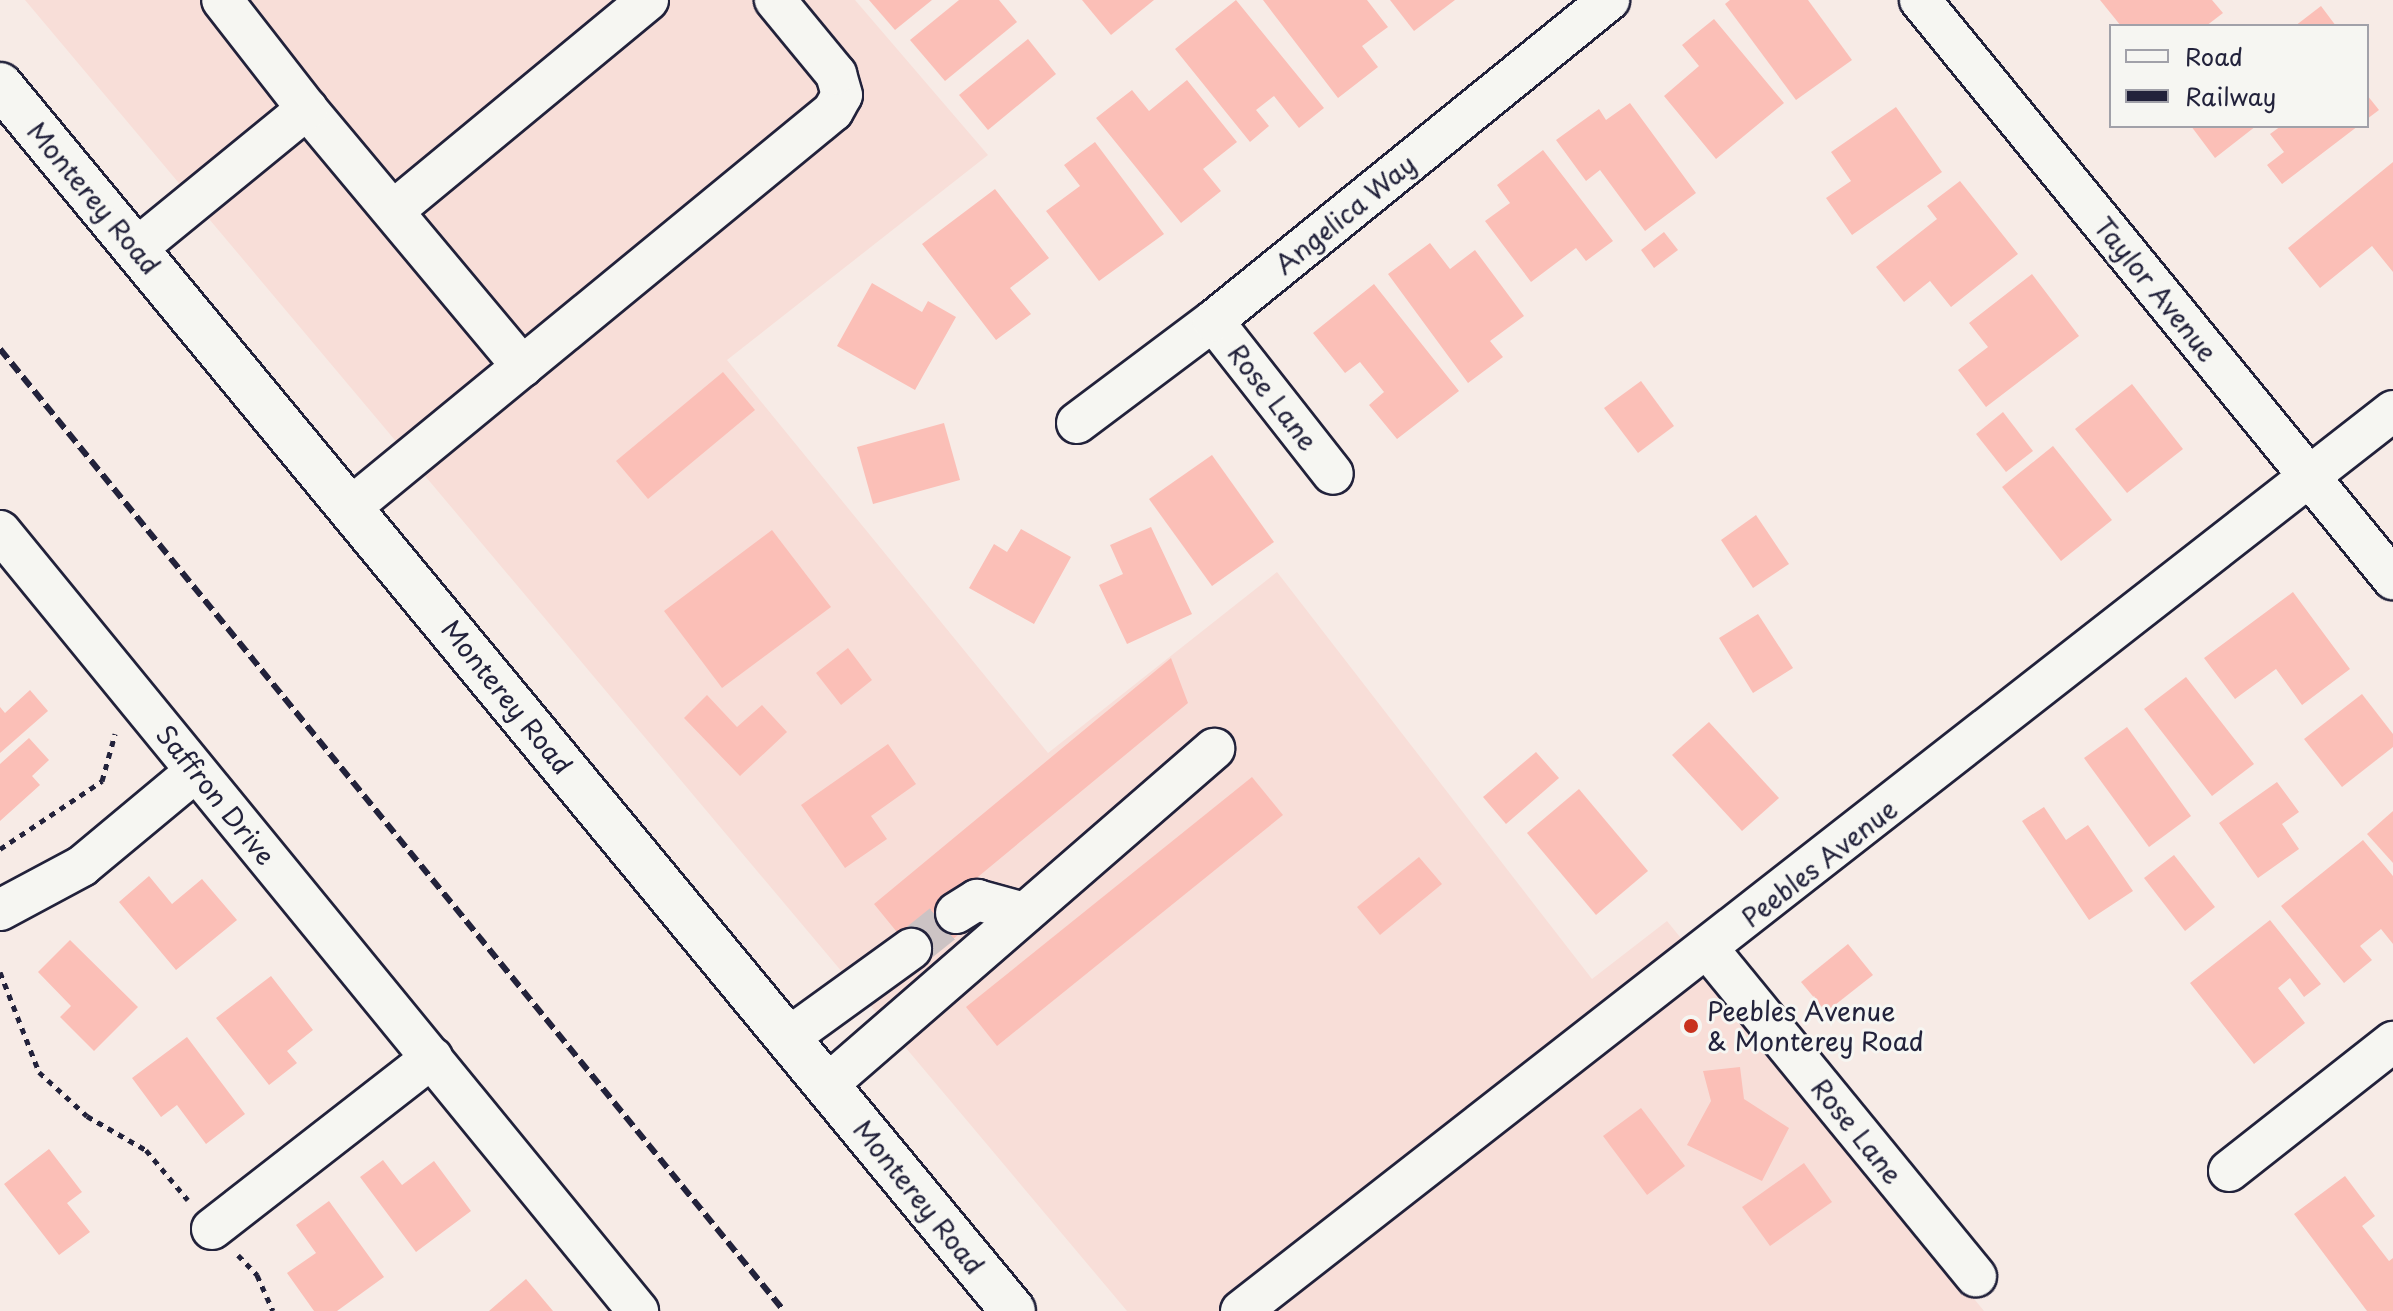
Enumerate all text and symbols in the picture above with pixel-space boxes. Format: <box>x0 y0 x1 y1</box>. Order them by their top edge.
legend <box>2109 24 2369 128</box>
text: Road <box>2185 38 2243 74</box>
text: Railway <box>2185 78 2276 114</box>
street label: Monterey Road <box>21 115 167 281</box>
street label: Angelica Way <box>1268 147 1422 281</box>
street label: Taylor Avenue <box>2088 210 2224 368</box>
street label: Rose Lane <box>1222 338 1324 456</box>
street label: Monterey Road <box>435 613 579 781</box>
street label: Saffron Drive <box>150 719 282 871</box>
street label: Peebles Avenue <box>1735 793 1903 933</box>
place label: Peebles Avenue & Monterey Road <box>1707 995 1926 1056</box>
marker: Peebles Avenue & Monterey Road <box>1682 1017 1700 1035</box>
street label: Rose Lane <box>1805 1072 1909 1190</box>
street label: Monterey Road <box>847 1113 991 1281</box>

